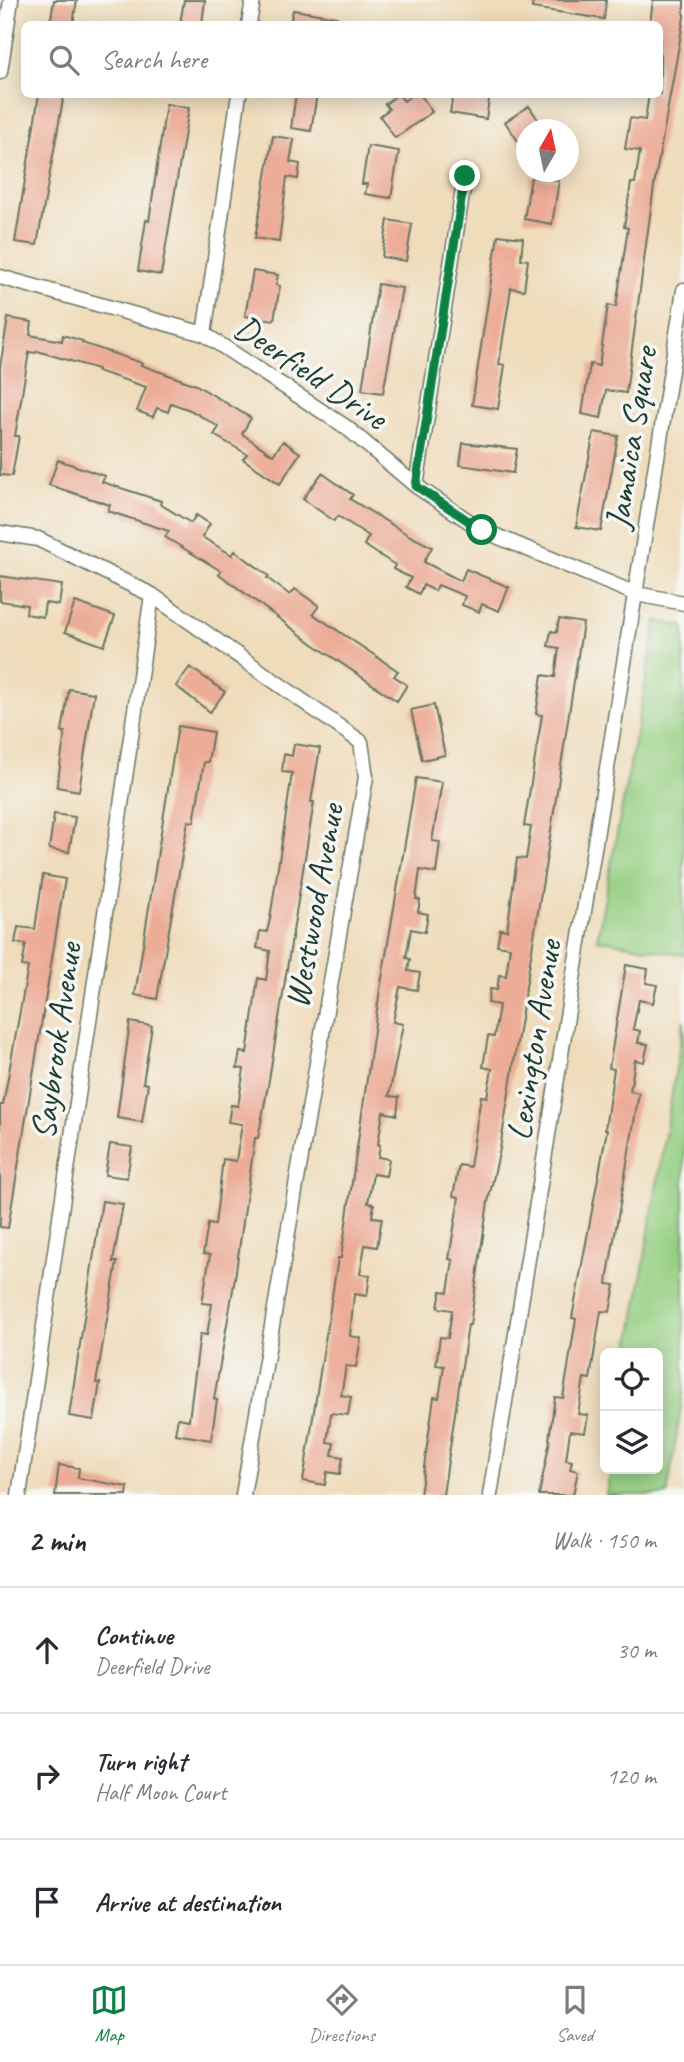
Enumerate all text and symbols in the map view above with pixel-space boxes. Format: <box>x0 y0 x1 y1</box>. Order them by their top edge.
search box <box>21 21 663 98</box>
icon: search <box>45 41 83 79</box>
text: Search here <box>101 43 207 76</box>
north arrow <box>516 119 579 182</box>
route end <box>449 160 480 191</box>
street label: Deerfield Drive <box>226 305 398 441</box>
street label: Jamaica Square <box>594 341 668 534</box>
route start <box>466 514 497 545</box>
street label: Westwood Avenue <box>274 798 355 1011</box>
street label: Lexington Avenue <box>496 934 572 1143</box>
street label: Saybrook Avenue <box>20 937 92 1142</box>
map controls <box>600 1348 663 1474</box>
button: locate <box>600 1348 663 1411</box>
button: layers <box>600 1411 663 1474</box>
text: 2 min <box>28 1522 85 1560</box>
text: Walk · 150 m <box>552 1526 656 1555</box>
text: Continue <box>95 1619 173 1652</box>
icon: ahead <box>28 1631 66 1669</box>
text: 30 m <box>617 1636 656 1665</box>
text: Deerfield Drive <box>95 1652 210 1681</box>
text: Turn right <box>95 1745 186 1778</box>
icon: right <box>28 1757 66 1795</box>
text: 120 m <box>607 1762 656 1791</box>
text: Half Moon Court <box>95 1778 226 1807</box>
icon: arrive <box>28 1883 66 1921</box>
text: Arrive at destination <box>95 1886 281 1919</box>
tab: Map <box>90 1981 128 2047</box>
tab: Directions <box>309 1981 375 2047</box>
tab: Saved <box>556 1981 594 2047</box>

